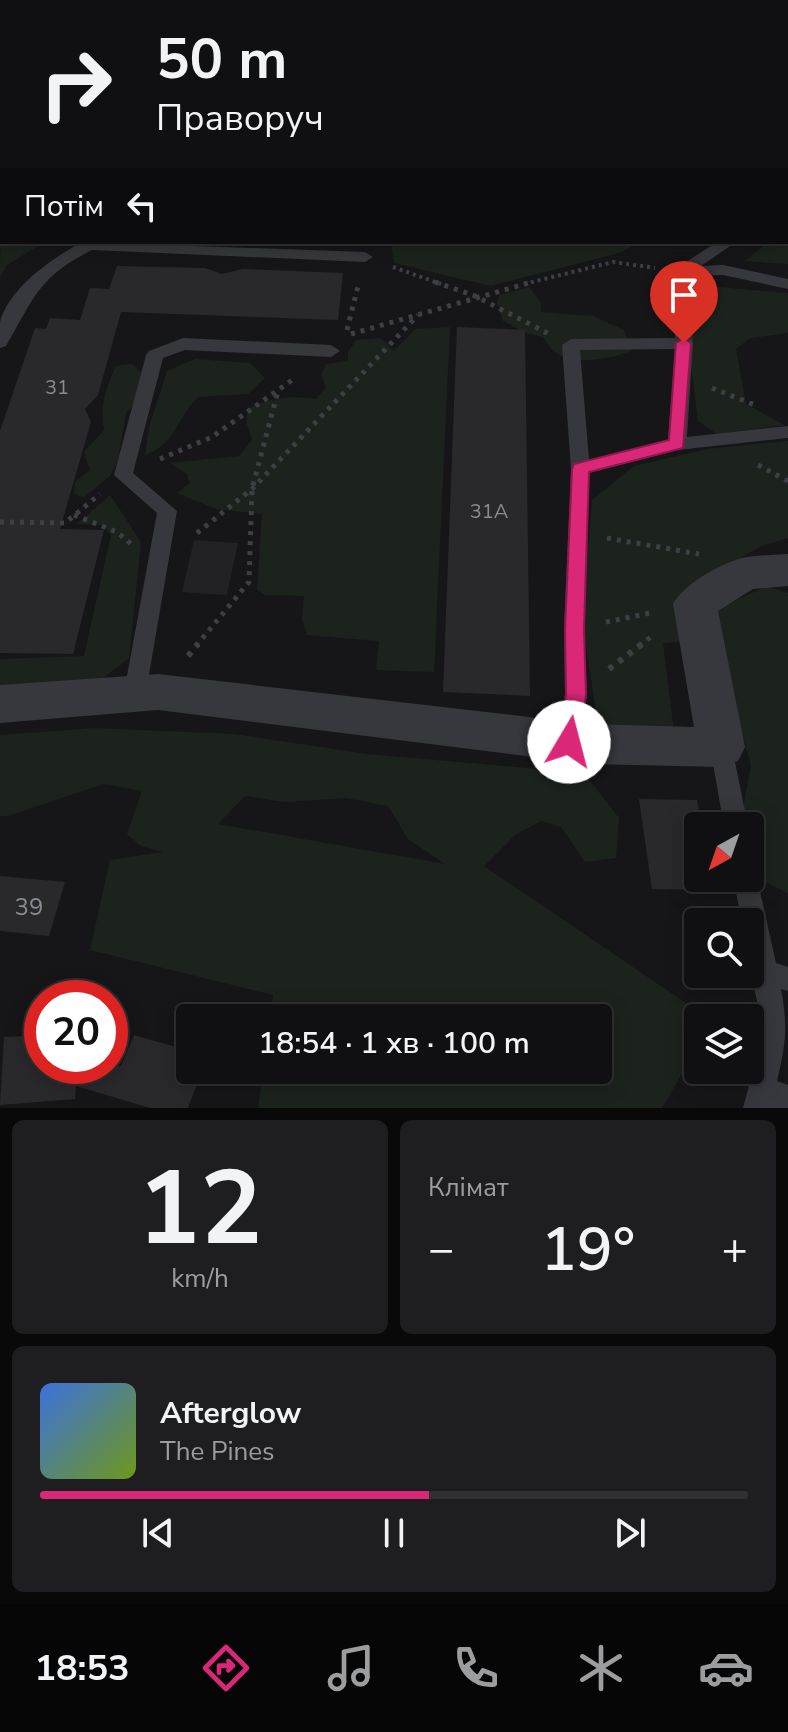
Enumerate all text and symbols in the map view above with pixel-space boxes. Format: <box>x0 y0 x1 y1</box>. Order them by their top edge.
text: 50 m <box>156 21 287 98</box>
icon: right <box>24 32 128 136</box>
text: Праворуч <box>156 94 324 143</box>
icon: left <box>120 184 164 228</box>
text: Потім <box>24 186 104 227</box>
pin <box>650 261 718 343</box>
icon: arrive <box>662 273 706 317</box>
house number: 31 <box>45 374 69 401</box>
house number: 31А <box>470 498 509 525</box>
position arrow <box>527 700 611 784</box>
north arrow <box>684 812 764 892</box>
map controls <box>684 812 764 1084</box>
house number: 39 <box>15 891 43 923</box>
button: search <box>684 908 764 988</box>
speed limit sign: 20 <box>24 980 128 1084</box>
button: layers <box>684 1004 764 1084</box>
text: 18:54 · 1 хв · 100 m <box>258 1023 530 1064</box>
text: 12 <box>138 1138 262 1280</box>
text: Клімат <box>428 1170 509 1205</box>
text: 19° <box>541 1209 635 1291</box>
text: − <box>428 1220 454 1280</box>
text: + <box>722 1220 748 1280</box>
text: km/h <box>171 1261 229 1296</box>
text: Afterglow <box>160 1393 301 1434</box>
text: The Pines <box>160 1434 275 1469</box>
icon: previous <box>136 1511 180 1555</box>
icon: pause <box>372 1511 416 1555</box>
icon: next <box>608 1511 652 1555</box>
icon: directions <box>198 1640 254 1696</box>
icon: music <box>323 1640 379 1696</box>
icon: phone <box>448 1640 504 1696</box>
icon: climate <box>573 1640 629 1696</box>
icon: car <box>698 1640 754 1696</box>
text: 18:53 <box>34 1644 130 1693</box>

